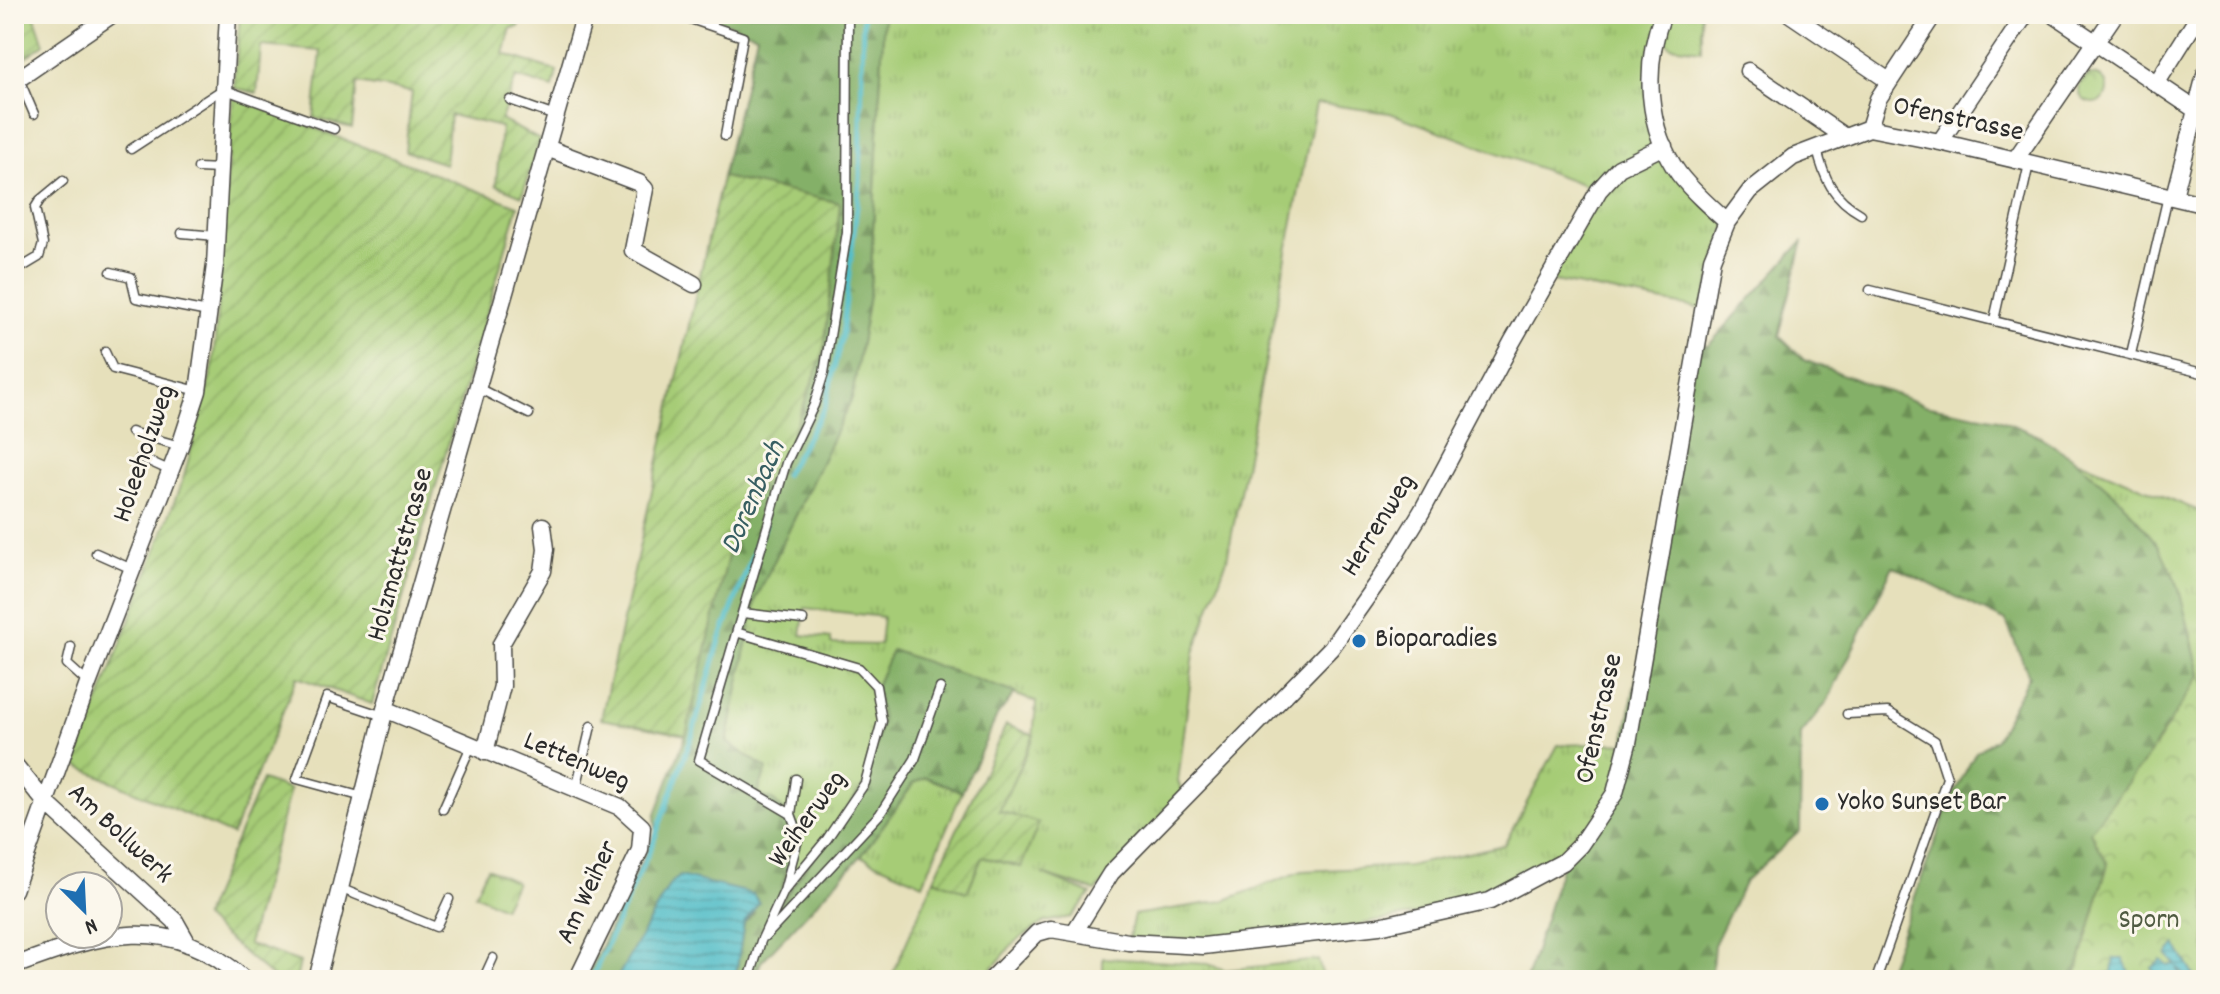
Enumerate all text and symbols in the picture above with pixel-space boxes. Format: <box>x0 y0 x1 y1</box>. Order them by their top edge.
street label: Ofenstrasse <box>1889 88 2027 154</box>
street label: Holeeholzweg <box>104 380 188 528</box>
water label: Dorenbach <box>711 433 800 562</box>
street label: Holzmattstrasse <box>358 464 446 646</box>
street label: Herrenweg <box>1332 467 1428 585</box>
place label: Bioparadies <box>1375 621 1498 661</box>
marker: Bioparadies <box>1350 632 1368 650</box>
street label: Ofenstrasse <box>1567 650 1635 788</box>
street label: Lettenweg <box>516 723 636 803</box>
street label: Weiherweg <box>760 763 858 877</box>
street label: Am Bollwerk <box>57 775 181 895</box>
place label: Yoko Sunset Bar <box>1838 784 2007 824</box>
marker: Yoko Sunset Bar <box>1813 795 1831 813</box>
street label: Am Weiher <box>548 834 631 951</box>
north arrow <box>44 870 124 950</box>
park label: Sporn <box>2118 902 2180 942</box>
text: N <box>79 909 102 941</box>

